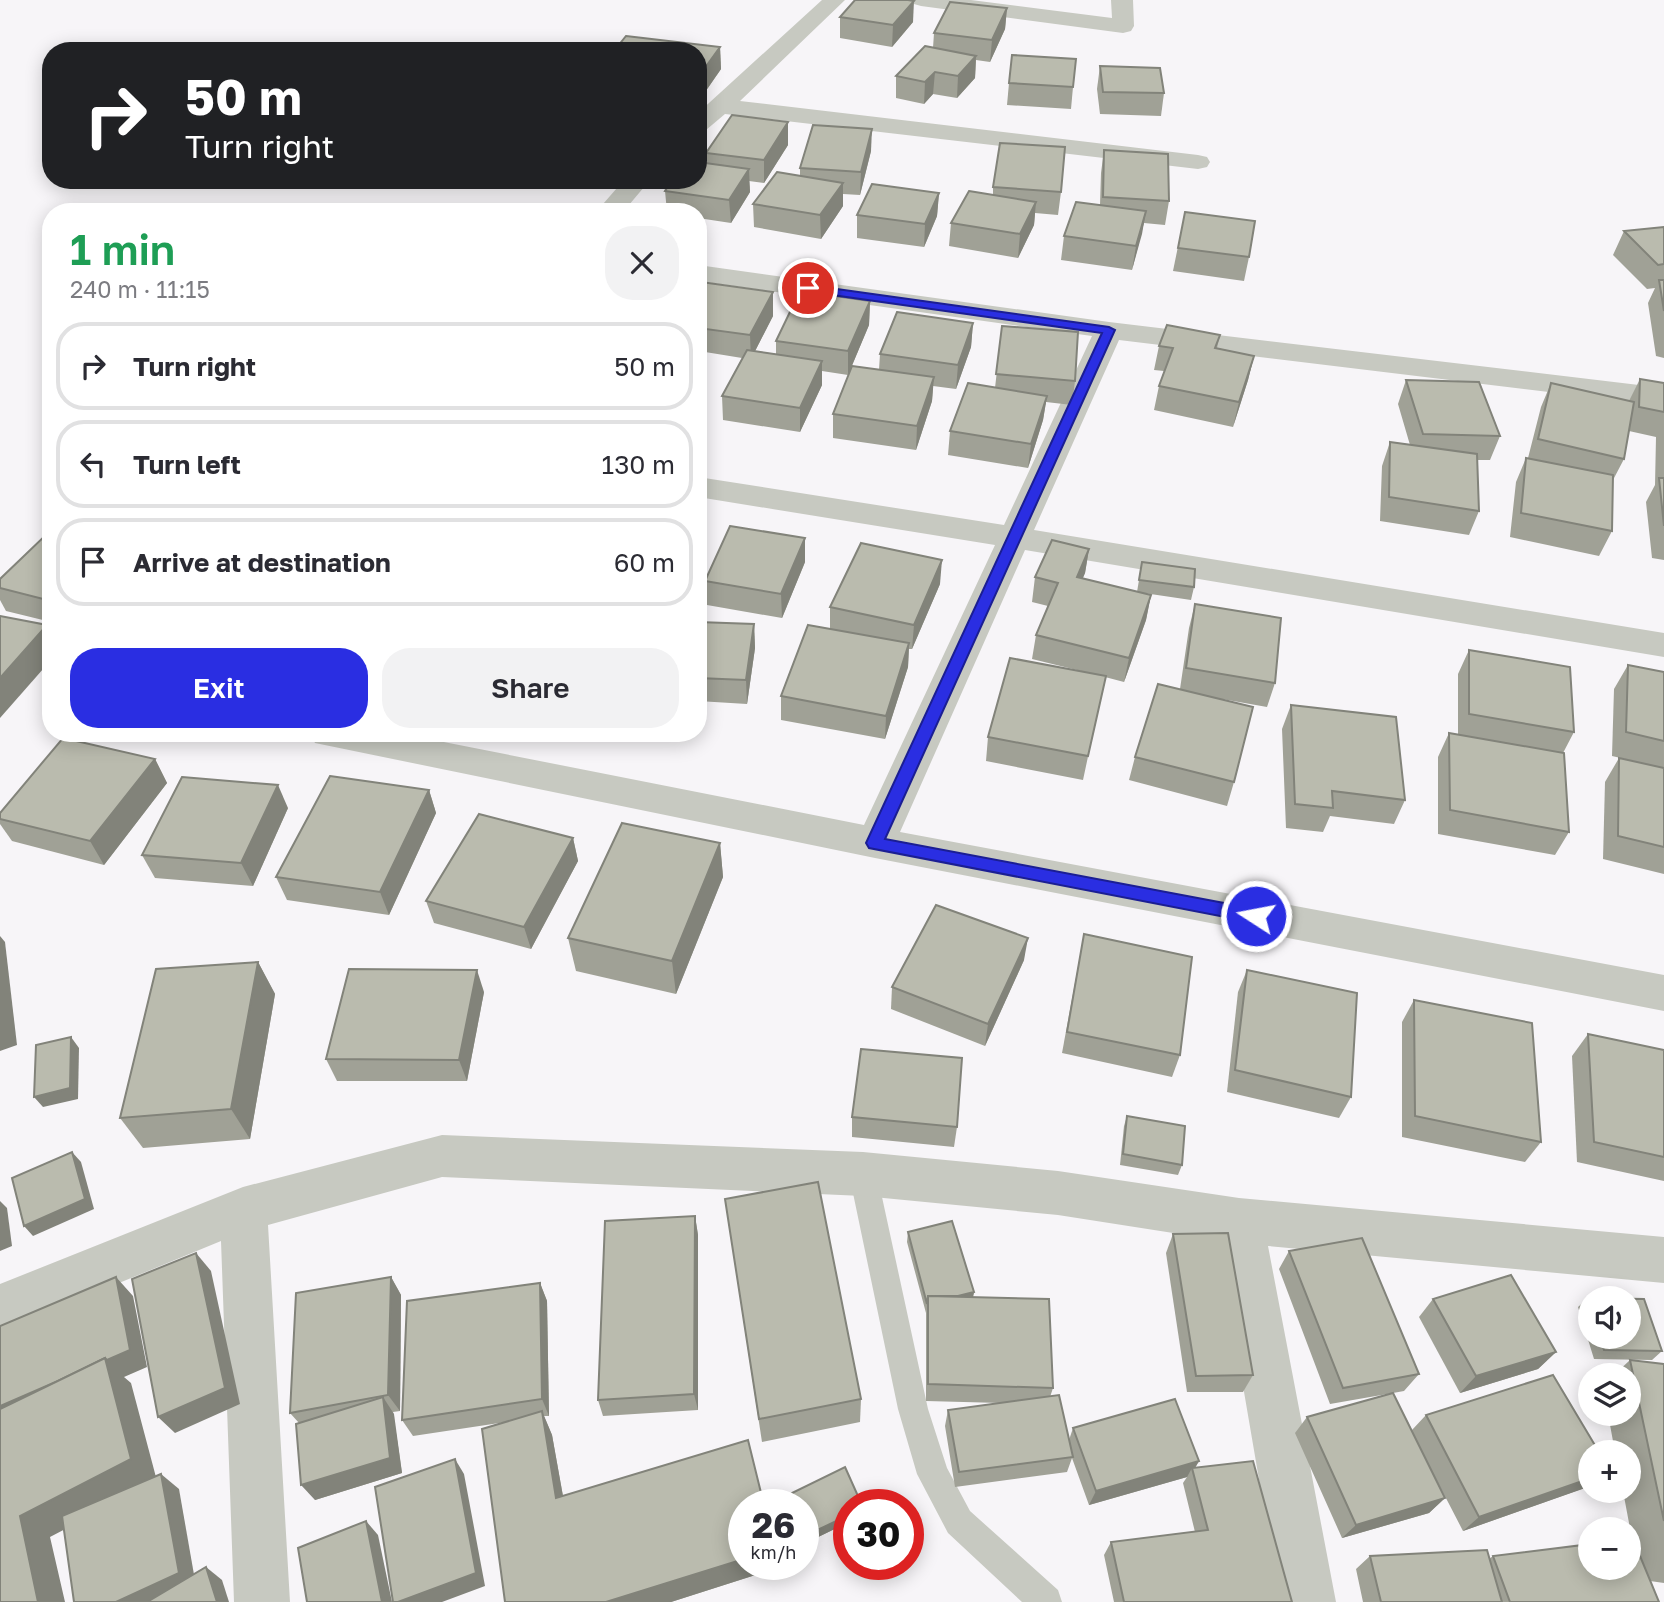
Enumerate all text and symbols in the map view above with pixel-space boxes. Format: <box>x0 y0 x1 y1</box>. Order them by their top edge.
text: 50 m <box>185 67 302 126</box>
icon: right <box>70 70 161 161</box>
text: Turn right <box>185 127 334 165</box>
text: 1 min <box>70 224 175 274</box>
button: close <box>605 226 679 300</box>
pin <box>778 258 838 318</box>
icon: arrive <box>789 269 827 307</box>
text: 240 m · 11:15 <box>70 275 210 303</box>
icon: right <box>74 347 112 385</box>
text: Turn right <box>133 351 256 382</box>
text: 50 m <box>614 351 675 382</box>
icon: left <box>74 445 112 483</box>
text: Turn left <box>133 449 241 480</box>
text: 130 m <box>602 449 675 480</box>
icon: arrive <box>74 543 112 581</box>
text: Arrive at destination <box>133 547 391 578</box>
text: 60 m <box>614 547 675 578</box>
button: Exit <box>70 648 368 728</box>
button: Share <box>382 648 679 728</box>
position arrow <box>1219 879 1293 953</box>
map controls <box>1578 1286 1641 1580</box>
button: sound <box>1578 1286 1641 1349</box>
button: layers <box>1578 1363 1641 1426</box>
button: + <box>1578 1440 1641 1503</box>
speed limit sign: 30 <box>833 1489 924 1580</box>
text: 26 <box>752 1504 795 1546</box>
button: − <box>1578 1517 1641 1580</box>
text: km/h <box>751 1541 796 1563</box>

